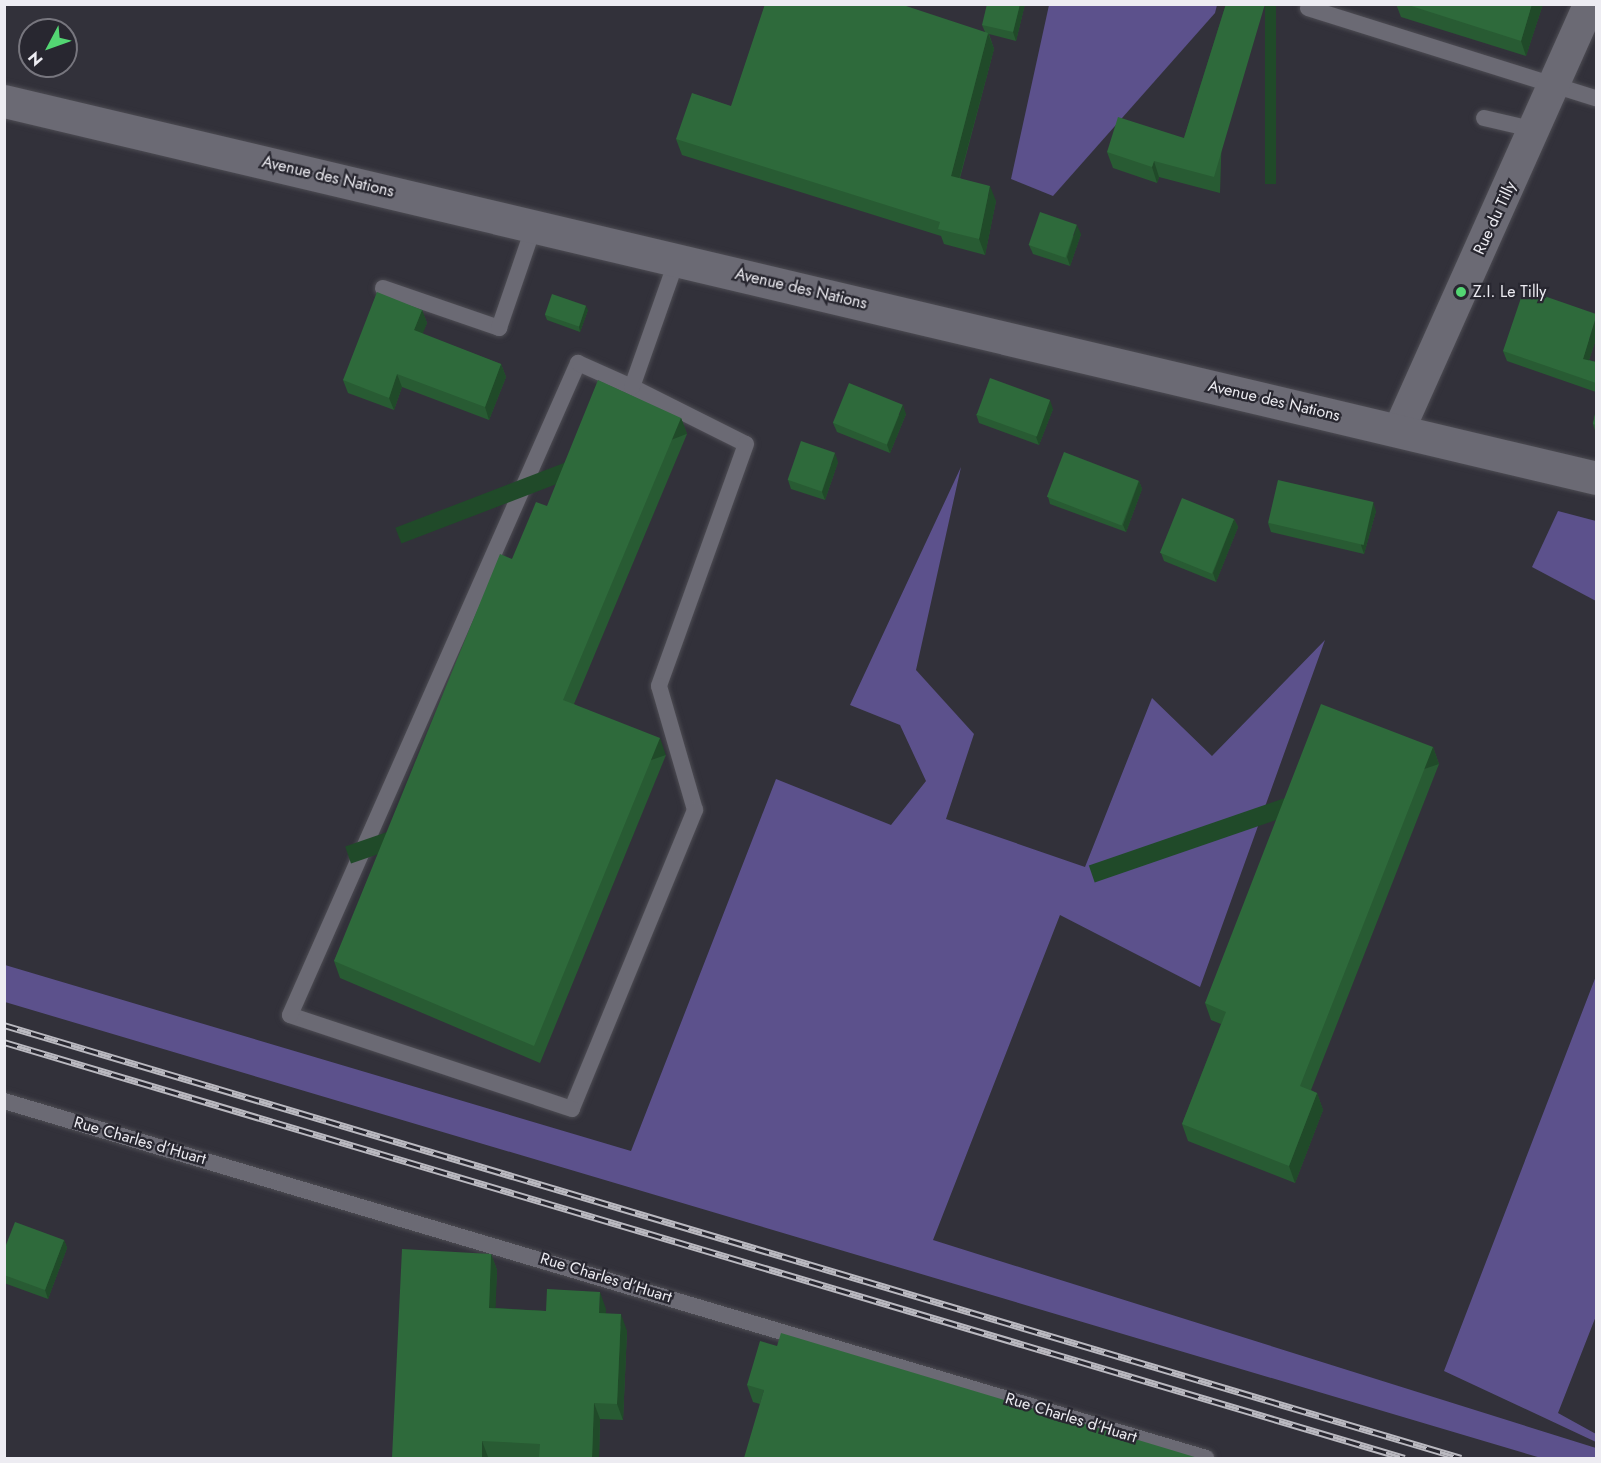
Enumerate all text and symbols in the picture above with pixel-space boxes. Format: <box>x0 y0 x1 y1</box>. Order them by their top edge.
north arrow <box>18 18 78 78</box>
text: N <box>23 46 48 71</box>
street label: Avenue des Nations <box>260 152 396 202</box>
street label: Rue du Tilly <box>1470 178 1520 258</box>
street label: Avenue des Nations <box>733 264 869 314</box>
place label: Z.I. Le Tilly <box>1473 282 1546 302</box>
marker: Z.I. Le Tilly <box>1454 285 1468 299</box>
street label: Avenue des Nations <box>1206 376 1342 426</box>
street label: Rue Charles d’Huart <box>72 1113 208 1169</box>
street label: Rue Charles d’Huart <box>538 1249 674 1307</box>
street label: Rue Charles d’Huart <box>1003 1389 1139 1447</box>

